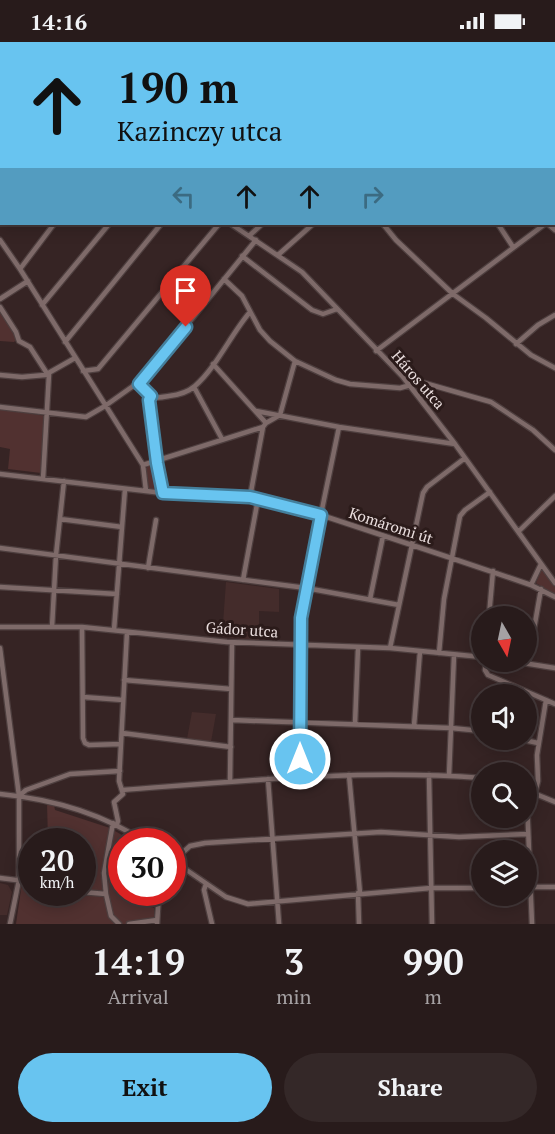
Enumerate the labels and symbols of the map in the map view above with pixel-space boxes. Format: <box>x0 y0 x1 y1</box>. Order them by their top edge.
pin <box>160 265 211 327</box>
street label: Háros utca <box>388 346 450 413</box>
street label: Komáromi út <box>347 502 436 548</box>
north arrow <box>471 606 537 672</box>
street label: Gádor utca <box>205 616 279 642</box>
position arrow <box>268 727 332 791</box>
speed limit sign: 30 <box>108 828 186 906</box>

